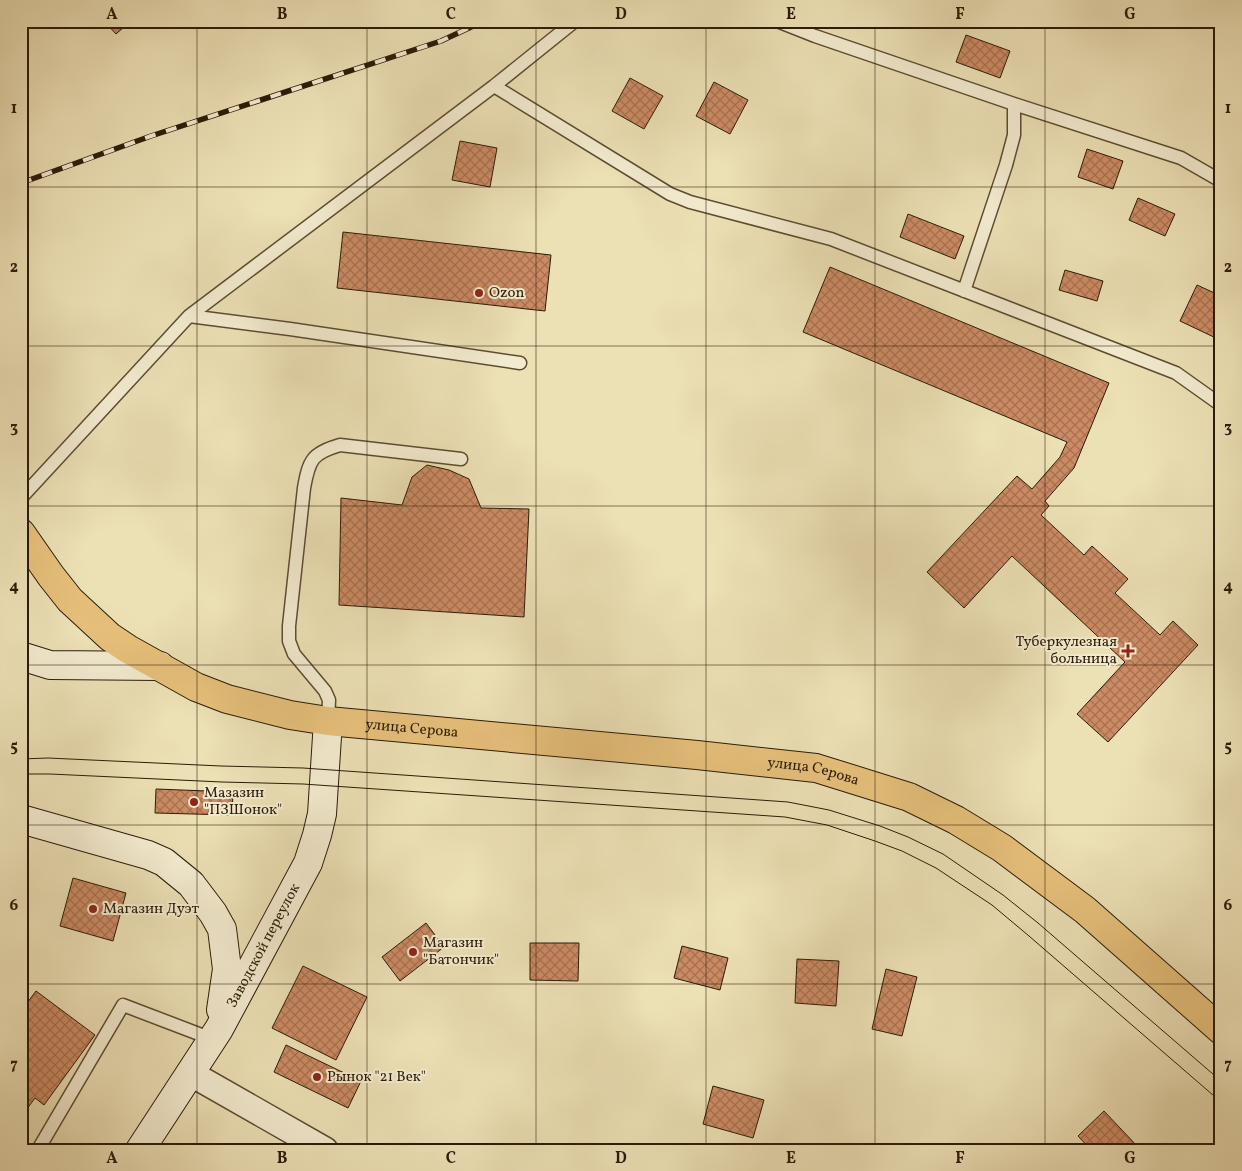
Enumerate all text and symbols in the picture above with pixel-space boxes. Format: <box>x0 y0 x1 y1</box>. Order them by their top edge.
text: A <box>106 4 118 26</box>
text: B <box>277 4 288 26</box>
text: C <box>446 4 456 26</box>
text: D <box>615 4 627 26</box>
text: E <box>786 4 796 26</box>
text: F <box>955 4 965 26</box>
text: G <box>1124 4 1136 26</box>
text: 1 <box>11 98 17 120</box>
text: 1 <box>1225 98 1231 120</box>
text: 2 <box>10 257 18 279</box>
text: 2 <box>1224 257 1232 279</box>
place label: Ozon <box>489 283 524 304</box>
marker: Ozon <box>473 287 485 299</box>
text: 3 <box>10 417 18 439</box>
text: 3 <box>1224 417 1232 439</box>
text: 4 <box>9 576 19 598</box>
text: 4 <box>1223 576 1233 598</box>
place label: Туберкулезная больница <box>1015 632 1117 670</box>
marker: Туберкулезная больница <box>1121 644 1135 658</box>
street label: улица Серова <box>364 714 459 743</box>
text: 5 <box>10 736 18 758</box>
text: 5 <box>1224 736 1232 758</box>
street label: улица Серова <box>766 752 862 791</box>
place label: Мазазин "ПЗШонок" <box>204 783 282 821</box>
marker: Мазазин "ПЗШонок" <box>188 796 200 808</box>
street label: Заводской переулок <box>222 880 306 1012</box>
text: 6 <box>10 895 19 917</box>
text: 6 <box>1224 895 1233 917</box>
place label: Магазин Дуэт <box>103 899 199 920</box>
marker: Магазин Дуэт <box>87 903 99 915</box>
place label: Магазин "Батончик" <box>423 933 499 971</box>
marker: Магазин "Батончик" <box>407 946 419 958</box>
text: 7 <box>10 1054 18 1076</box>
text: 7 <box>1224 1054 1232 1076</box>
place label: Рынок "21 Век" <box>327 1067 426 1088</box>
marker: Рынок "21 Век" <box>311 1071 323 1083</box>
text: A <box>106 1148 118 1170</box>
text: B <box>277 1148 288 1170</box>
text: C <box>446 1148 456 1170</box>
text: D <box>615 1148 627 1170</box>
text: E <box>786 1148 796 1170</box>
text: F <box>955 1148 965 1170</box>
text: G <box>1124 1148 1136 1170</box>

